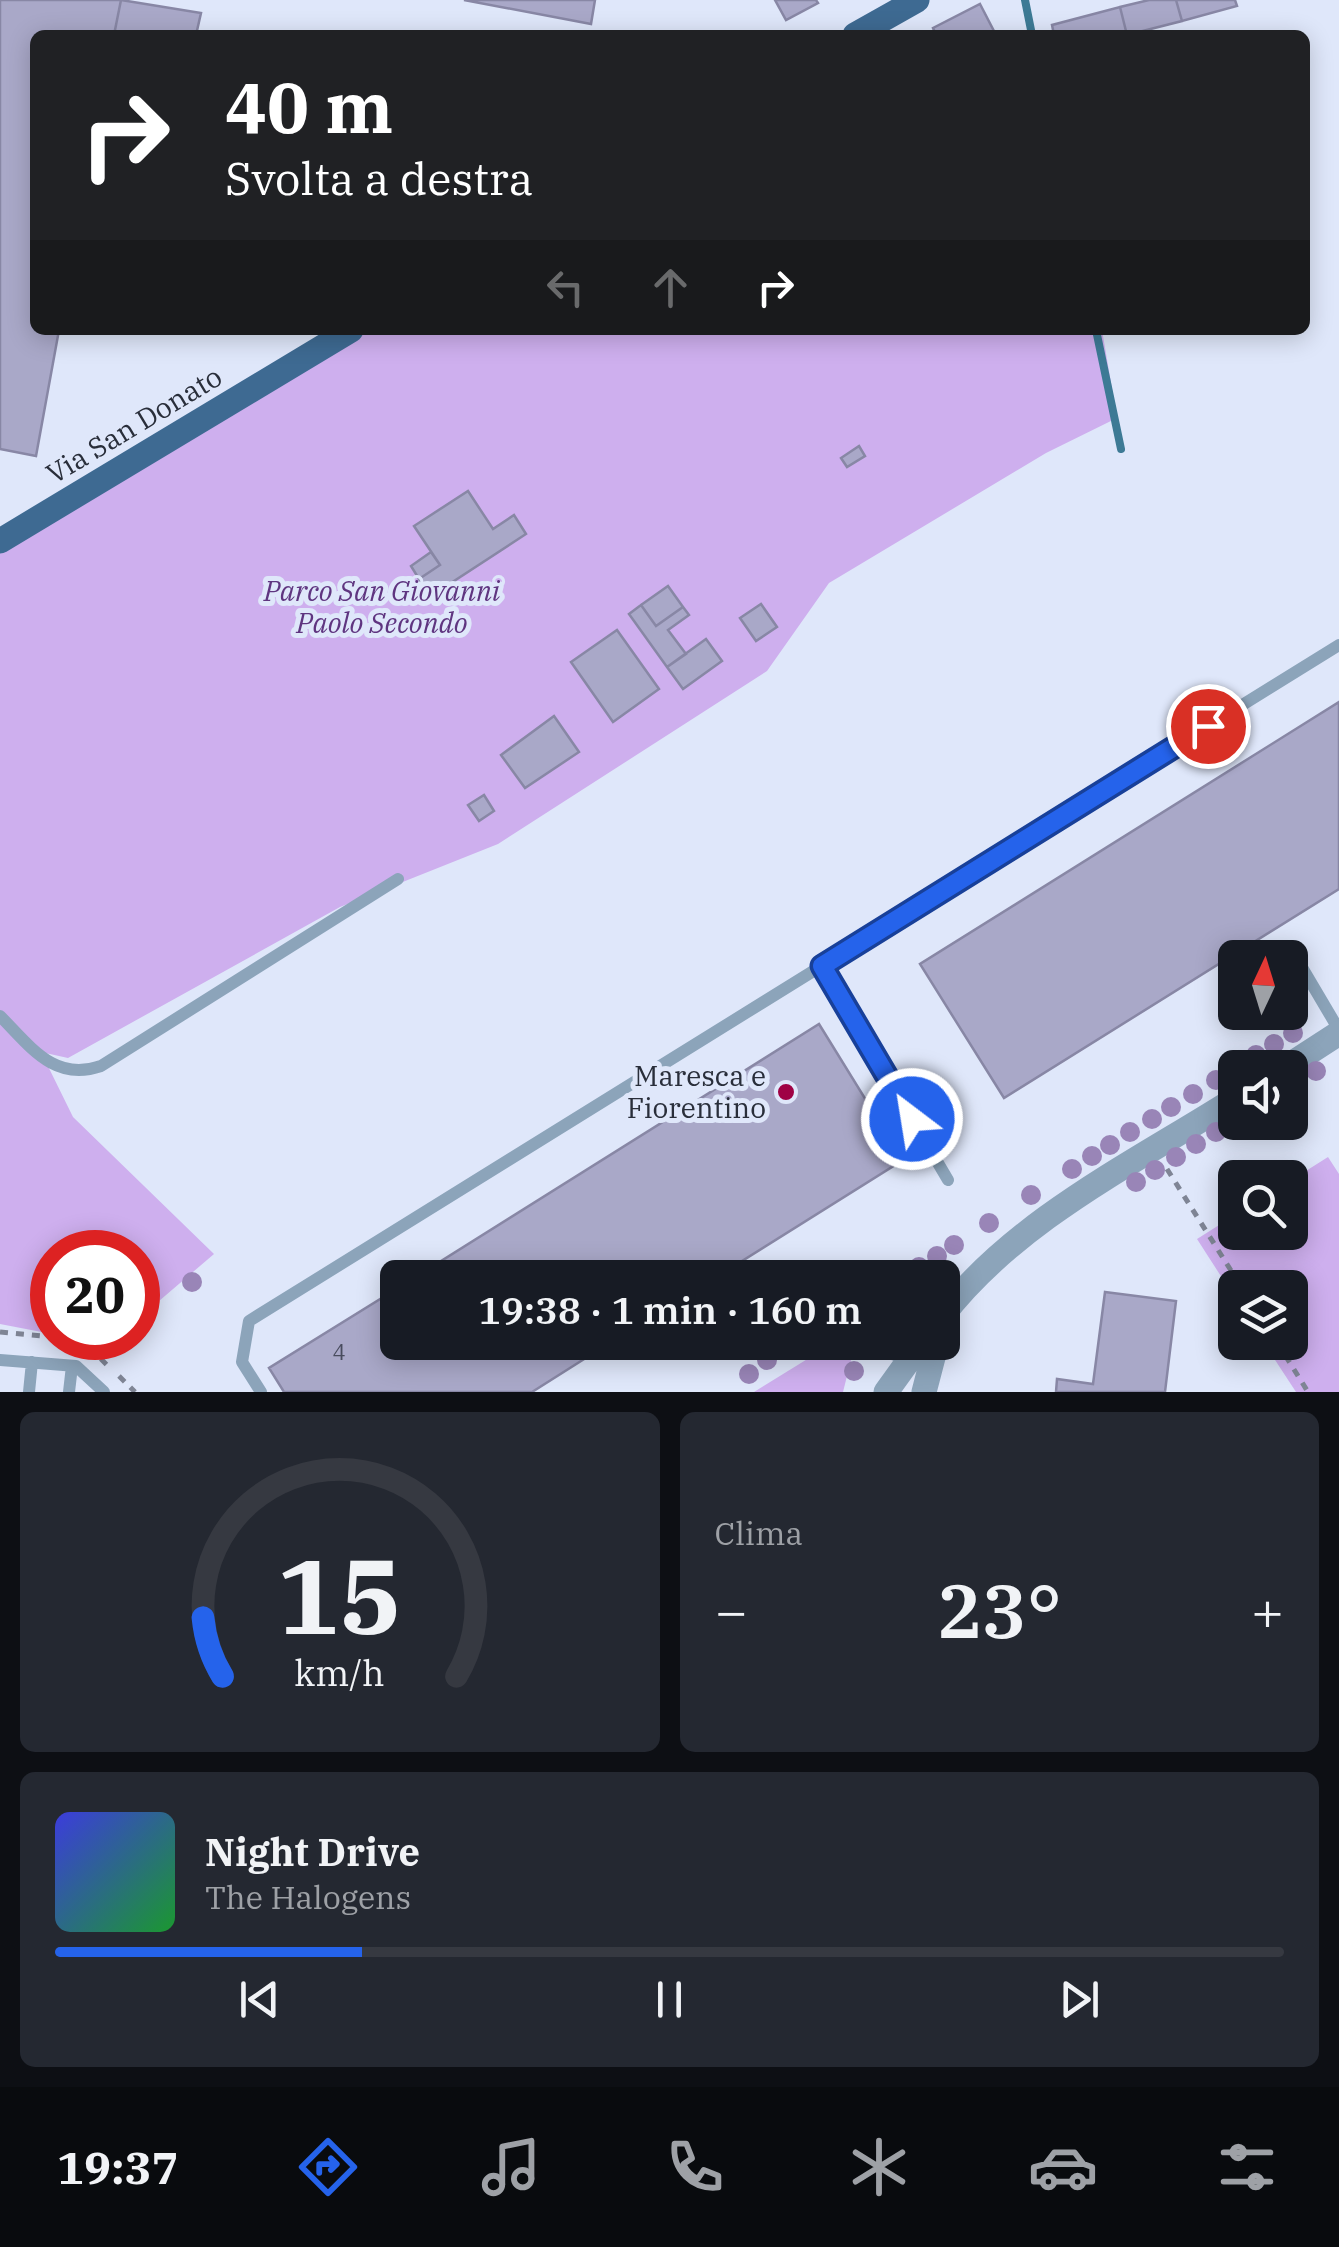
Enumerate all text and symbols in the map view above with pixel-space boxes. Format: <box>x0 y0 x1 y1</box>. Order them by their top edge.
text: 40 m <box>225 61 393 152</box>
icon: right <box>60 70 190 200</box>
text: Svolta a destra <box>225 149 533 207</box>
icon: left <box>538 260 593 315</box>
icon: ahead <box>643 260 698 315</box>
icon: right <box>748 260 803 315</box>
street label: Via San Donato <box>39 357 229 492</box>
park label: Parco San Giovanni Paolo Secondo <box>263 572 501 641</box>
pin <box>1166 684 1251 769</box>
icon: arrive <box>1181 699 1236 754</box>
north arrow <box>1218 940 1308 1030</box>
map controls <box>1218 940 1308 1360</box>
button: sound <box>1218 1050 1308 1140</box>
place label: Maresca e Fiorentino <box>627 1057 766 1126</box>
position arrow <box>860 1067 964 1171</box>
marker: Maresca e Fiorentino <box>775 1081 797 1103</box>
button: search <box>1218 1160 1308 1250</box>
speed limit sign: 20 <box>30 1230 160 1360</box>
button: layers <box>1218 1270 1308 1360</box>
text: 19:38 · 1 min · 160 m <box>478 1285 862 1334</box>
house number: 4 <box>332 1337 346 1366</box>
text: Clima <box>715 1512 803 1554</box>
text: 15 <box>277 1527 402 1663</box>
text: 23° <box>937 1561 1062 1659</box>
text: − <box>715 1575 748 1646</box>
text: + <box>1251 1575 1284 1646</box>
text: km/h <box>295 1649 385 1696</box>
text: Night Drive <box>205 1827 420 1876</box>
text: The Halogens <box>205 1876 411 1918</box>
icon: previous <box>232 1972 287 2027</box>
icon: pause <box>642 1972 697 2027</box>
icon: next <box>1052 1972 1107 2027</box>
icon: directions <box>293 2132 363 2202</box>
icon: music <box>476 2132 546 2202</box>
icon: phone <box>660 2132 730 2202</box>
icon: climate <box>844 2132 914 2202</box>
icon: car <box>1028 2132 1098 2202</box>
icon: filters <box>1212 2132 1282 2202</box>
text: 19:37 <box>57 2138 179 2196</box>

